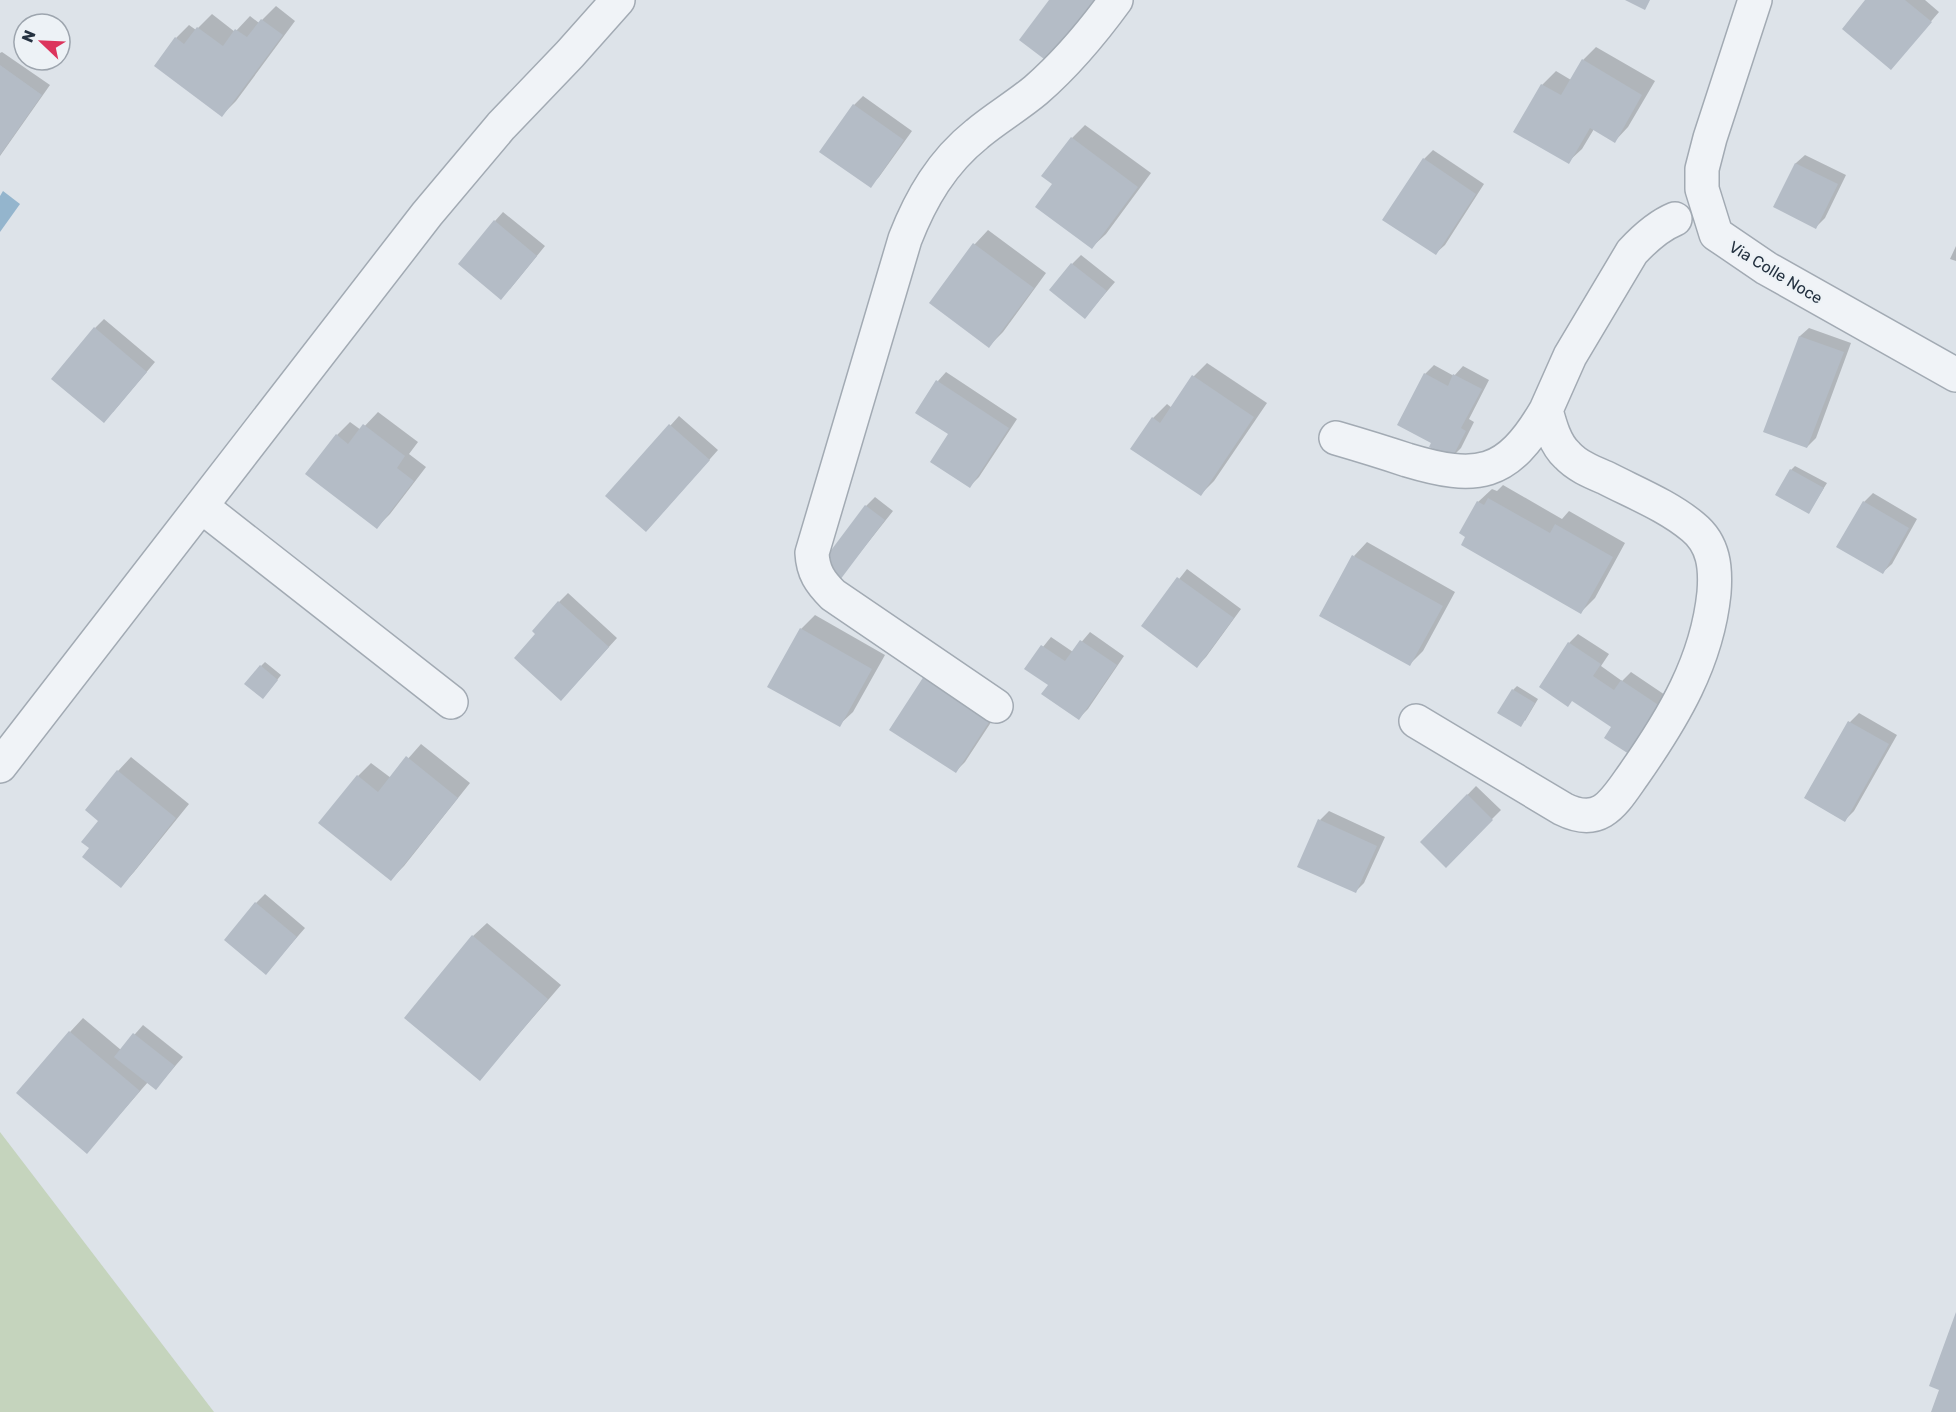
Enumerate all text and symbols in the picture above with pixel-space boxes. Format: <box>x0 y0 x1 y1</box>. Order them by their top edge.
north arrow <box>12 12 72 72</box>
text: N <box>18 27 40 45</box>
street label: Via Colle Noce <box>1726 237 1826 308</box>

